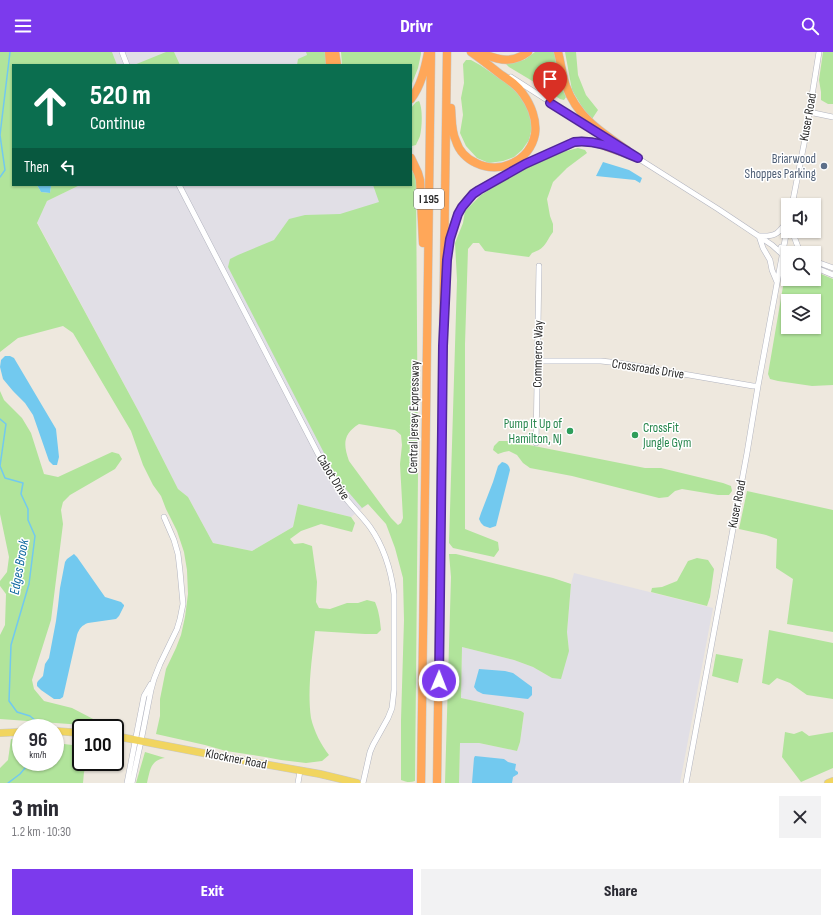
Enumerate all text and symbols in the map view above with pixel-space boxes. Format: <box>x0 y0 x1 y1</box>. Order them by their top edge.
icon: menu <box>12 15 34 37</box>
icon: search <box>799 15 821 37</box>
text: Drivr <box>400 16 433 37</box>
pin <box>533 62 567 103</box>
icon: arrive <box>539 68 561 90</box>
text: 520 m <box>90 79 151 112</box>
icon: ahead <box>24 80 76 132</box>
street label: Kuser Road <box>796 92 820 142</box>
text: Continue <box>90 113 145 134</box>
place label: Briarwood Shoppes Parking <box>745 151 816 182</box>
icon: left <box>57 156 79 178</box>
text: Then <box>24 158 49 177</box>
marker: Briarwood Shoppes Parking <box>819 161 829 171</box>
road number: I 195 <box>414 189 444 209</box>
map controls <box>781 198 821 334</box>
button: sound <box>781 198 821 238</box>
button: search <box>781 246 821 286</box>
button: layers <box>781 294 821 334</box>
street label: Commerce Way <box>529 320 547 388</box>
street label: Crossroads Drive <box>611 355 685 383</box>
street label: Central Jersey Expressway <box>405 360 423 474</box>
place label: Pump It Up of Hamilton, NJ <box>504 416 562 447</box>
place label: CrossFit Jungle Gym <box>642 420 691 451</box>
marker: Pump It Up of Hamilton, NJ <box>565 426 575 436</box>
marker: CrossFit Jungle Gym <box>630 430 640 440</box>
street label: Cabot Drive <box>313 451 353 503</box>
street label: Kuser Road <box>725 479 749 529</box>
water label: Edges Brook <box>6 537 32 596</box>
position arrow <box>418 660 460 702</box>
speed limit sign: 100 <box>72 719 124 771</box>
text: 96 <box>29 728 47 752</box>
street label: Klockner Road <box>204 745 268 773</box>
text: km/h <box>29 749 47 761</box>
text: 3 min <box>12 794 59 823</box>
button: close <box>779 796 821 838</box>
text: 1.2 km · 10:30 <box>12 824 71 840</box>
button: Exit <box>12 869 413 915</box>
button: Share <box>421 869 821 915</box>

